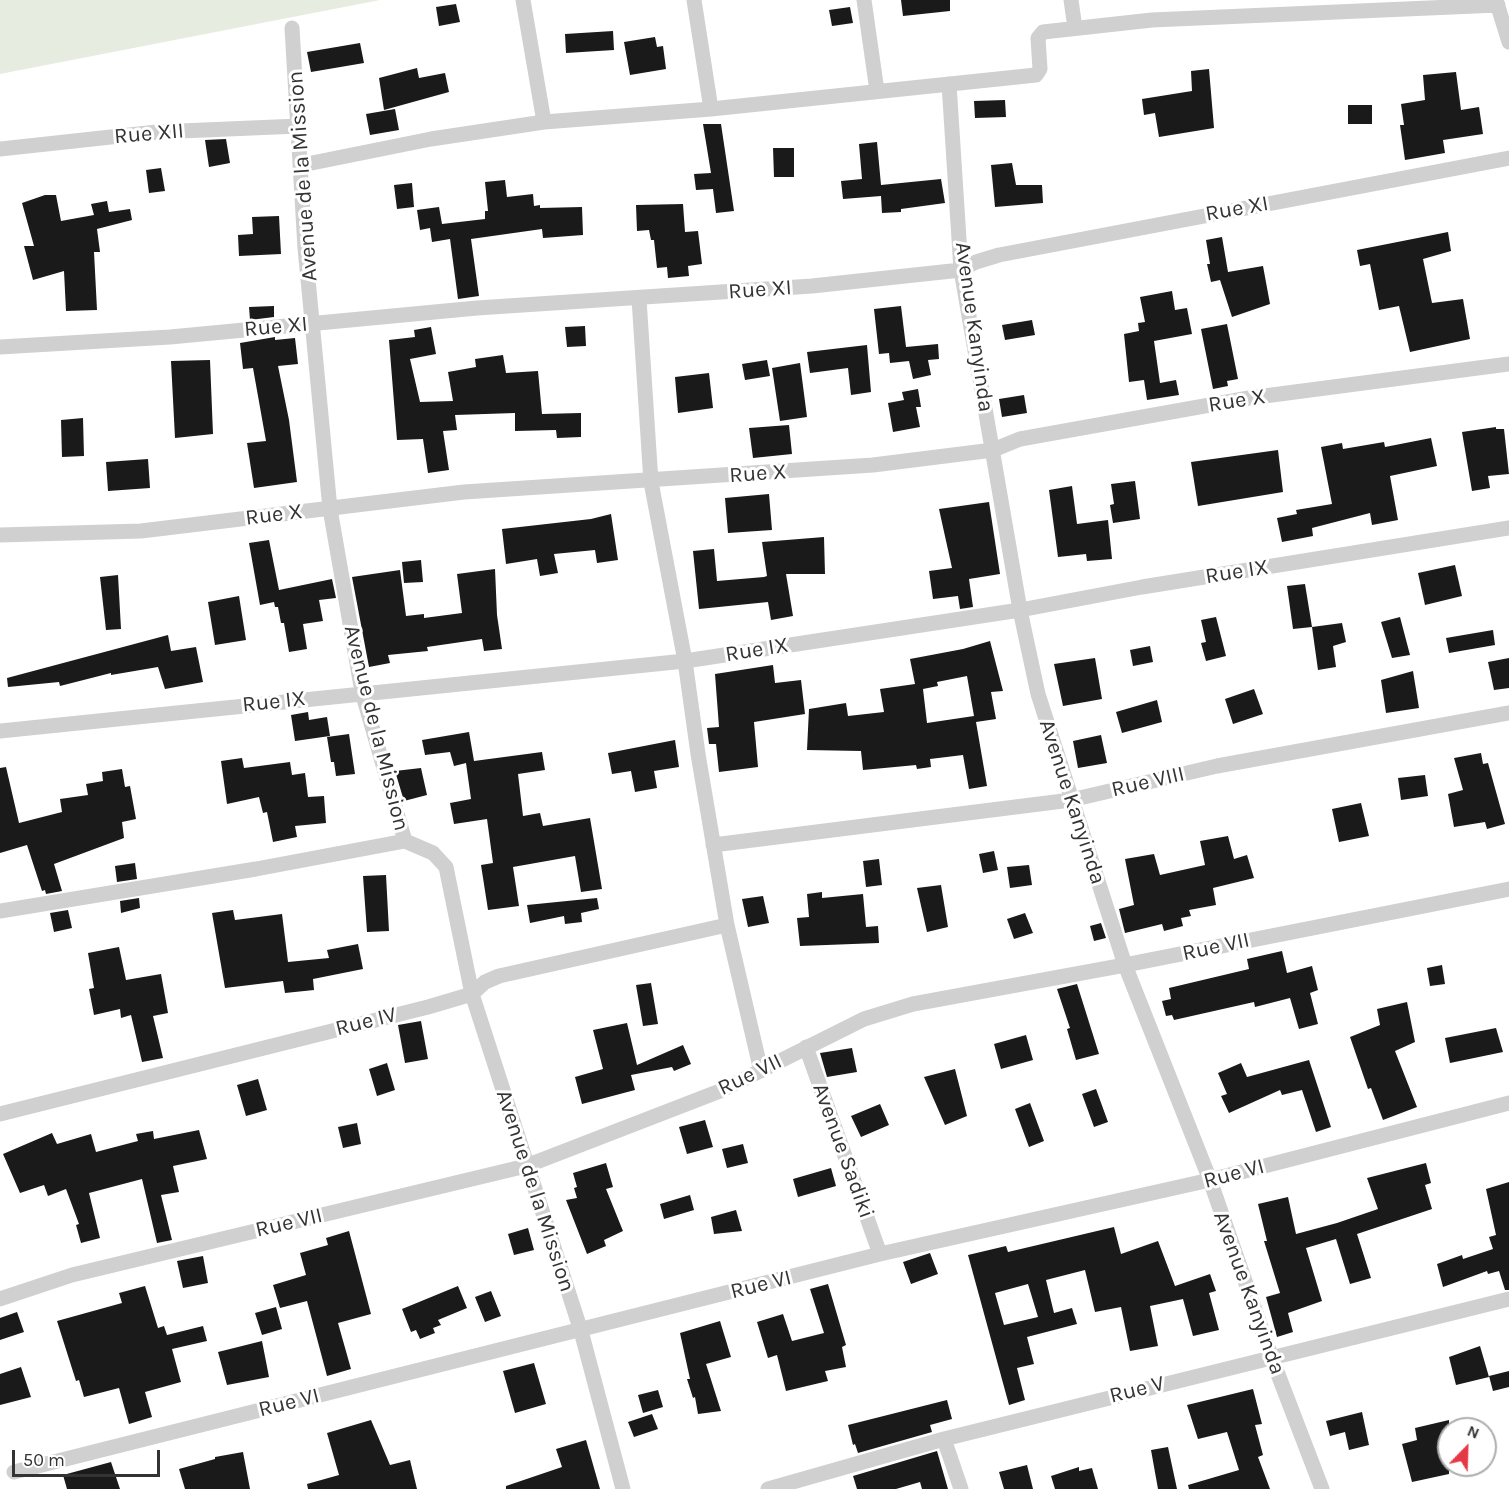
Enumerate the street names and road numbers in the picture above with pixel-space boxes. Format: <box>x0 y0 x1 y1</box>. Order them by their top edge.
street label: Avenue de la Mission <box>282 70 324 282</box>
street label: Rue XII <box>113 118 185 150</box>
street label: Rue XI <box>1203 190 1271 228</box>
street label: Avenue Kanyinda <box>949 240 999 414</box>
street label: Rue XI <box>727 275 793 305</box>
street label: Rue XI <box>243 311 309 343</box>
street label: Rue X <box>1207 383 1267 419</box>
street label: Rue X <box>728 459 788 489</box>
street label: Rue X <box>244 498 304 532</box>
street label: Rue IX <box>1204 554 1270 590</box>
street label: Avenue de la Mission <box>338 623 414 833</box>
street label: Rue IX <box>724 632 790 668</box>
street label: Rue IX <box>241 686 307 718</box>
street label: Avenue Kanyinda <box>1033 716 1111 888</box>
street label: Rue VIII <box>1109 761 1187 803</box>
street label: Rue VII <box>1180 927 1252 967</box>
street label: Rue IV <box>333 1002 399 1042</box>
street label: Rue VII <box>714 1048 786 1102</box>
street label: Avenue Sadiki <box>806 1080 880 1222</box>
street label: Avenue de la Mission <box>490 1087 580 1295</box>
street label: Rue VI <box>1201 1153 1267 1195</box>
street label: Rue VII <box>253 1202 325 1244</box>
street label: Avenue Kanyinda <box>1207 1208 1291 1378</box>
street label: Rue VI <box>728 1265 794 1305</box>
street label: Rue V <box>1107 1370 1167 1410</box>
street label: Rue VI <box>256 1383 322 1423</box>

